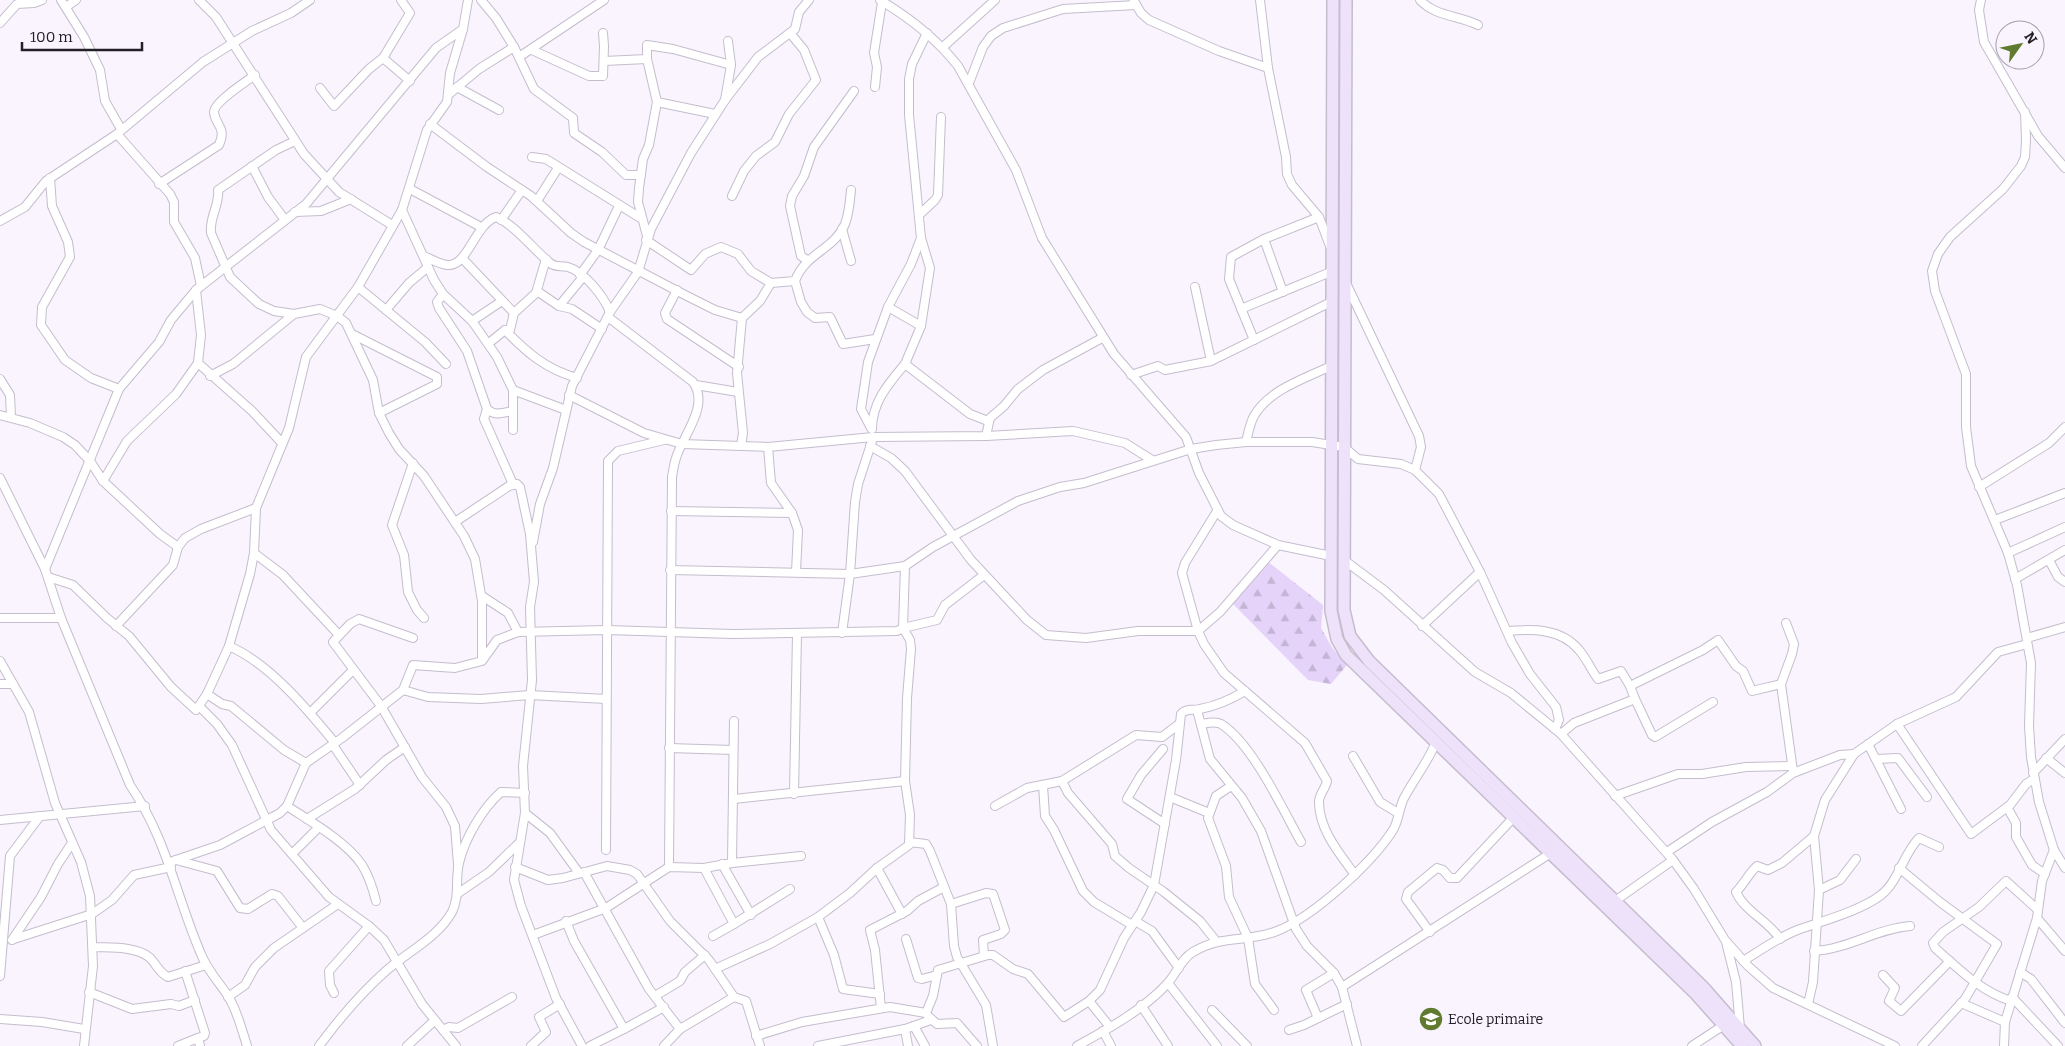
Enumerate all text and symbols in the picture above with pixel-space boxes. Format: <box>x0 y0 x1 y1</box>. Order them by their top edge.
scale bar <box>22 20 142 52</box>
north arrow <box>1995 20 2045 70</box>
text: 100 m <box>30 28 73 46</box>
text: N <box>2020 29 2041 48</box>
school or university icon: Ecole primaire <box>1418 1006 1444 1032</box>
place label: Ecole primaire <box>1448 1011 1543 1028</box>

